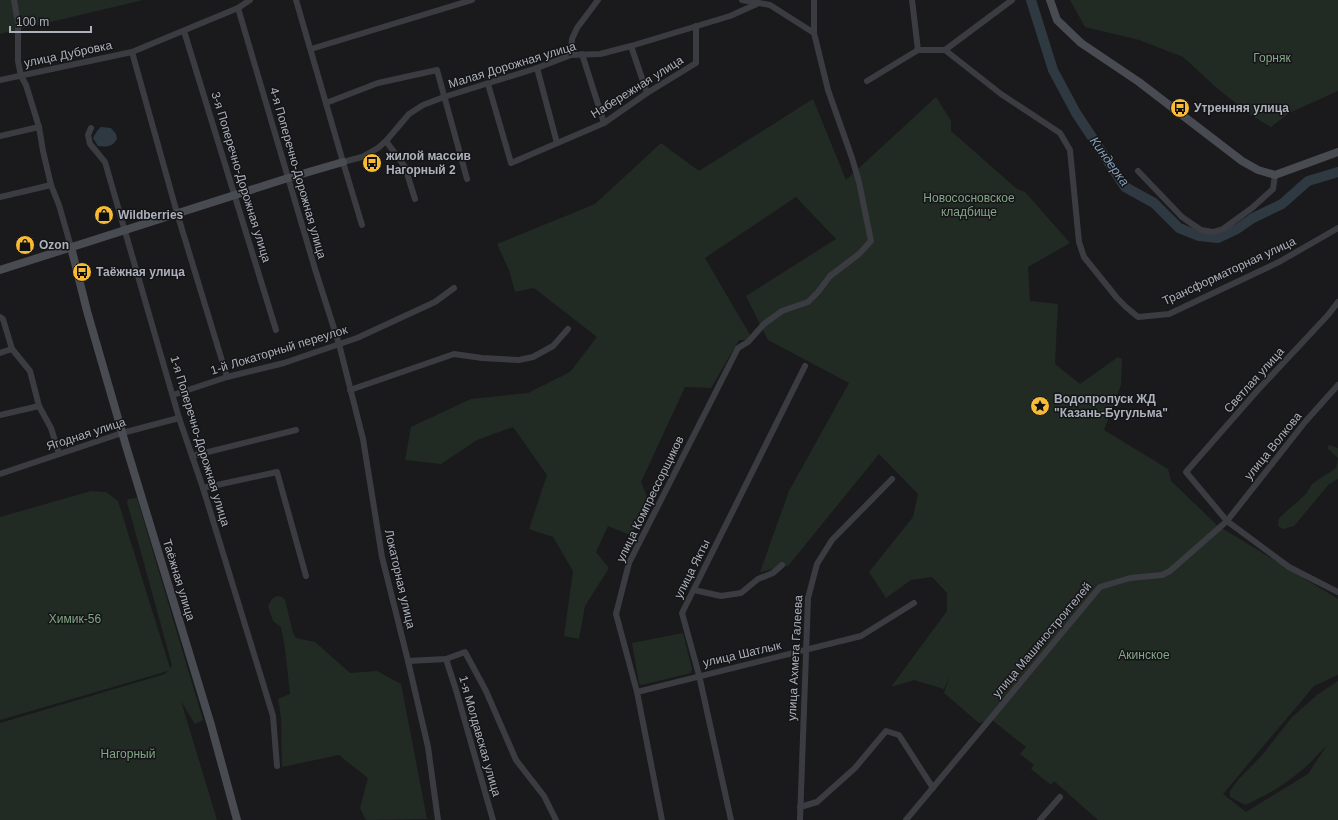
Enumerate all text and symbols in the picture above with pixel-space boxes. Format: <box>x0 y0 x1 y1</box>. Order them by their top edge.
scale bar <box>10 8 91 34</box>
text: 100 m <box>16 15 49 29</box>
street label: улица Дубровка <box>23 38 114 70</box>
street label: Малая Дорожная улица <box>447 39 578 91</box>
park label: Горняк <box>1253 51 1291 65</box>
street label: Набережная улица <box>588 53 686 121</box>
street label: 4-я Поперечно-Дорожная улица <box>267 86 329 261</box>
street label: 3-я Поперечно-Дорожная улица <box>208 90 274 264</box>
bus stop icon: Утренняя улица <box>1169 97 1191 119</box>
place label: Утренняя улица <box>1194 101 1289 115</box>
water label: Киндерка <box>1087 134 1132 189</box>
place label: жилой массив Нагорный 2 <box>385 149 471 177</box>
bus stop icon: жилой массив Нагорный 2 <box>361 152 383 174</box>
park label: Новососновское кладбище <box>923 191 1015 219</box>
shop icon: Wildberries <box>93 204 115 226</box>
place label: Wildberries <box>118 208 184 222</box>
shop icon: Ozon <box>14 234 36 256</box>
street label: Трансформаторная улица <box>1160 234 1298 308</box>
place label: Ozon <box>39 238 69 252</box>
bus stop icon: Таёжная улица <box>71 261 93 283</box>
place label: Таёжная улица <box>96 265 185 279</box>
street label: 1-й Локаторный переулок <box>209 322 350 378</box>
street label: Светлая улица <box>1221 344 1287 415</box>
street label: 1-я Поперечно-Дорожная улица <box>167 354 233 528</box>
place label: Водопропуск ЖД "Казань-Бугульма" <box>1054 392 1168 420</box>
place icon: Водопропуск ЖД "Казань-Бугульма" <box>1029 395 1051 417</box>
street label: улица Волкова <box>1242 409 1305 483</box>
street label: Ягодная улица <box>45 415 128 453</box>
street label: улица Компрессорщиков <box>613 434 687 564</box>
street label: Локаторная улица <box>382 528 418 630</box>
street label: улица Якты <box>671 537 713 601</box>
street label: Таёжная улица <box>160 538 198 623</box>
street label: улица Машиностроителей <box>990 579 1094 701</box>
street label: улица Ахмета Галеева <box>785 594 805 721</box>
park label: Химик-56 <box>49 612 101 626</box>
street label: улица Шатлык <box>702 638 783 670</box>
park label: Акинское <box>1118 648 1170 662</box>
street label: 1-я Молдавская улица <box>456 674 504 798</box>
park label: Нагорный <box>101 747 155 761</box>

